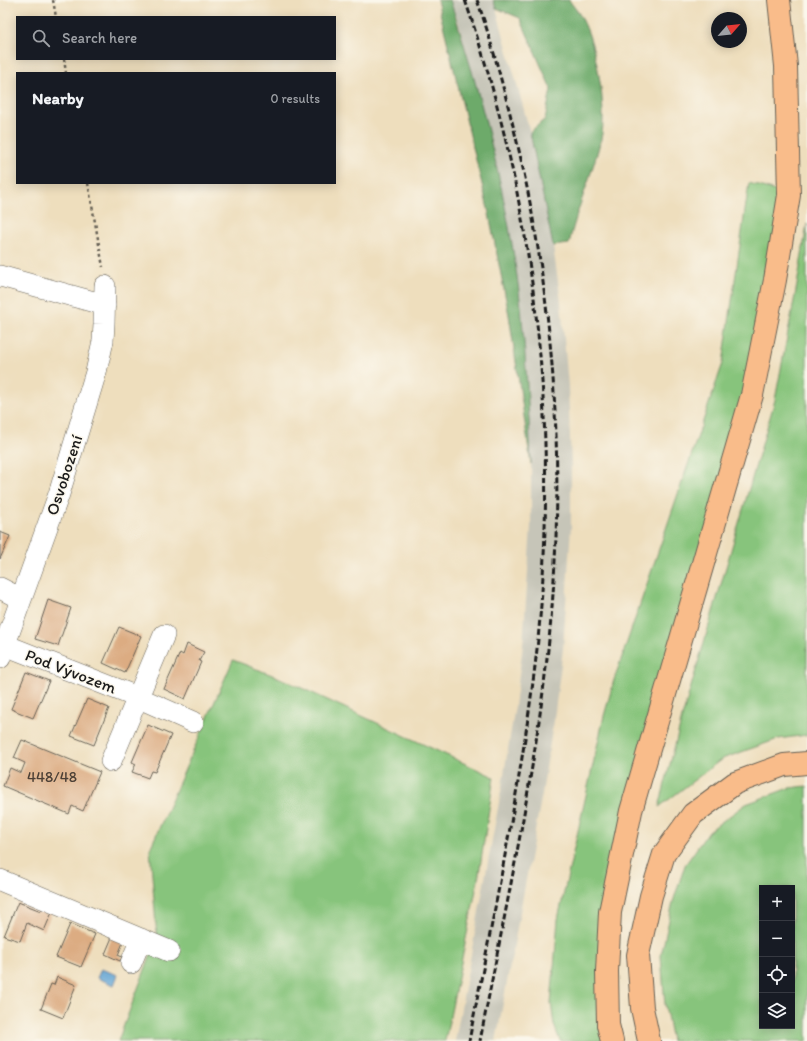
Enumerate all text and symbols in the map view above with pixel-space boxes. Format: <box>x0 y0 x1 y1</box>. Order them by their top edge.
north arrow <box>711 12 747 48</box>
search box <box>16 16 336 60</box>
icon: search <box>30 27 52 49</box>
text: Search here <box>62 29 137 47</box>
text: Nearby <box>32 88 84 108</box>
text: 0 results <box>270 91 320 106</box>
street label: Osvobození <box>42 432 87 518</box>
street label: Pod Vývozem <box>23 644 119 698</box>
house number: 448/48 <box>27 768 77 786</box>
map controls <box>759 885 795 1029</box>
button: + <box>759 885 795 921</box>
button: − <box>759 921 795 957</box>
button: locate <box>759 957 795 993</box>
button: layers <box>759 993 795 1029</box>

